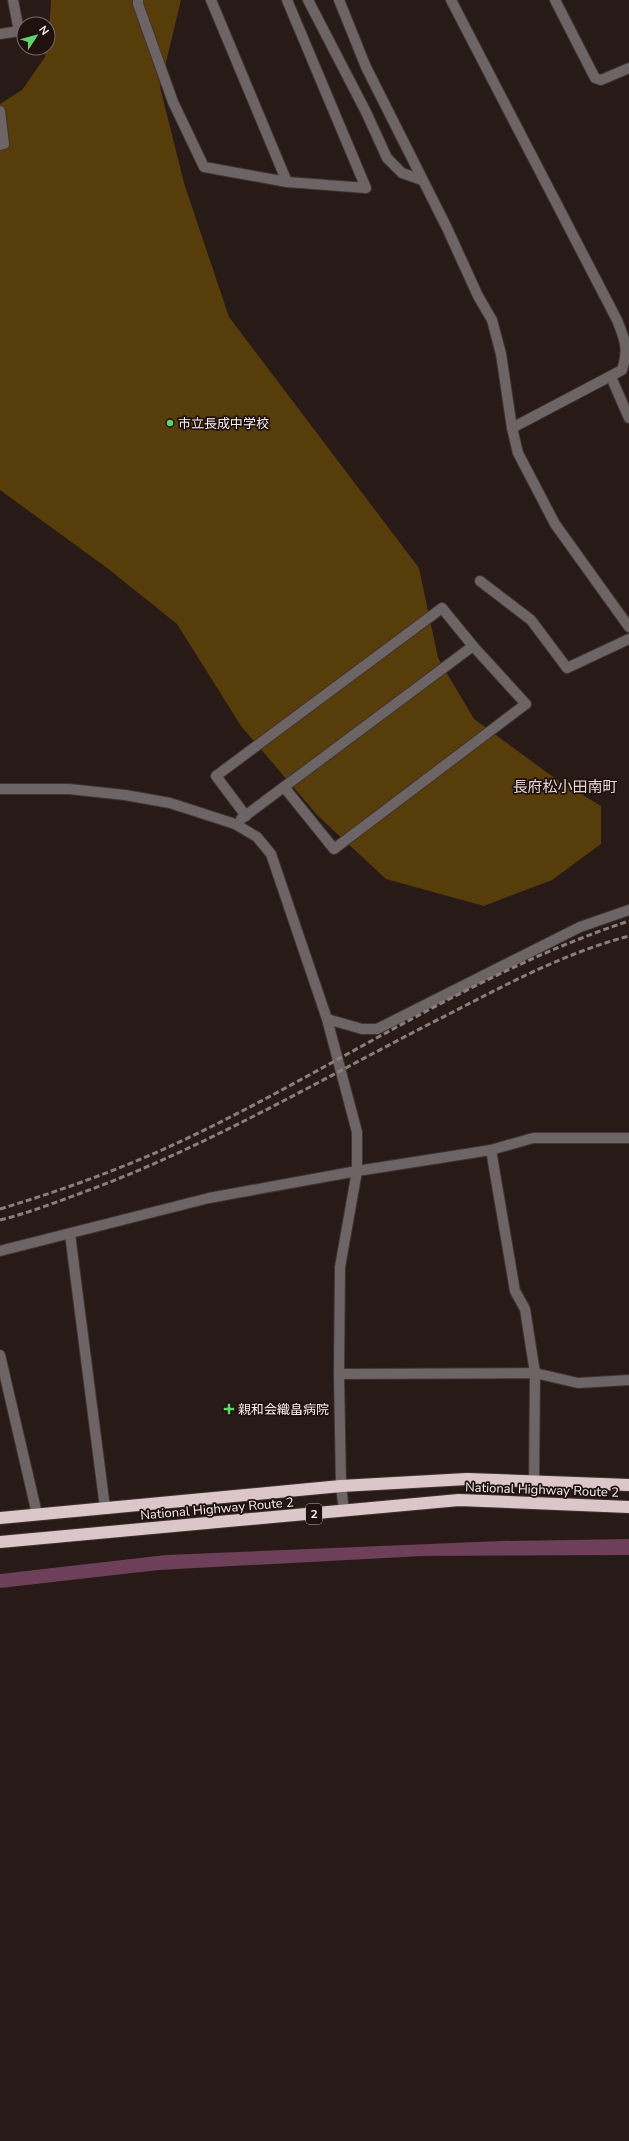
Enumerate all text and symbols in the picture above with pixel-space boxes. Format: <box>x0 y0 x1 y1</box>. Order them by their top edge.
north arrow <box>16 16 56 56</box>
text: N <box>35 23 52 38</box>
place label: 市立長成中学校 <box>178 415 269 433</box>
marker: 市立長成中学校 <box>165 418 175 428</box>
district label: 長府松小田南町 <box>512 777 618 797</box>
place label: 親和会織畠病院 <box>238 1401 329 1419</box>
marker: 親和会織畠病院 <box>223 1403 235 1415</box>
street label: National Highway Route 2 <box>465 1478 619 1502</box>
street label: National Highway Route 2 <box>140 1493 295 1525</box>
road number: 2 <box>306 1504 322 1524</box>

